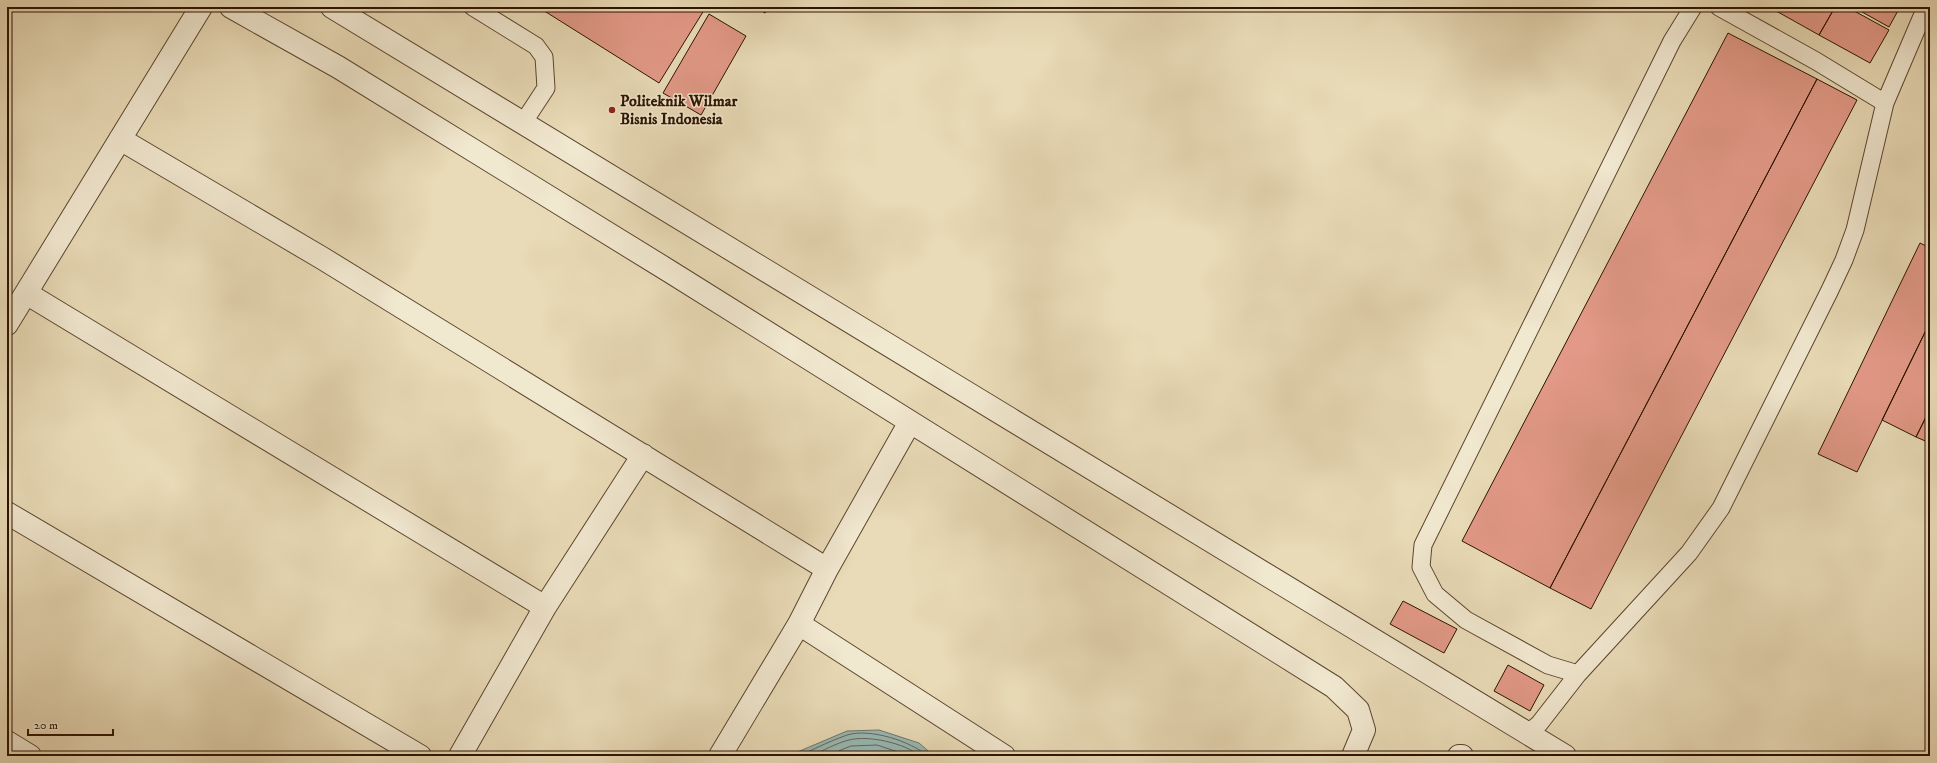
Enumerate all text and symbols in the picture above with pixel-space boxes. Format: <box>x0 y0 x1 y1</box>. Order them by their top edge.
place label: Politeknik Wilmar Bisnis Indonesia <box>620 91 738 129</box>
marker: Politeknik Wilmar Bisnis Indonesia <box>607 105 617 115</box>
scale bar <box>28 711 113 737</box>
text: 20 m <box>34 718 58 733</box>

